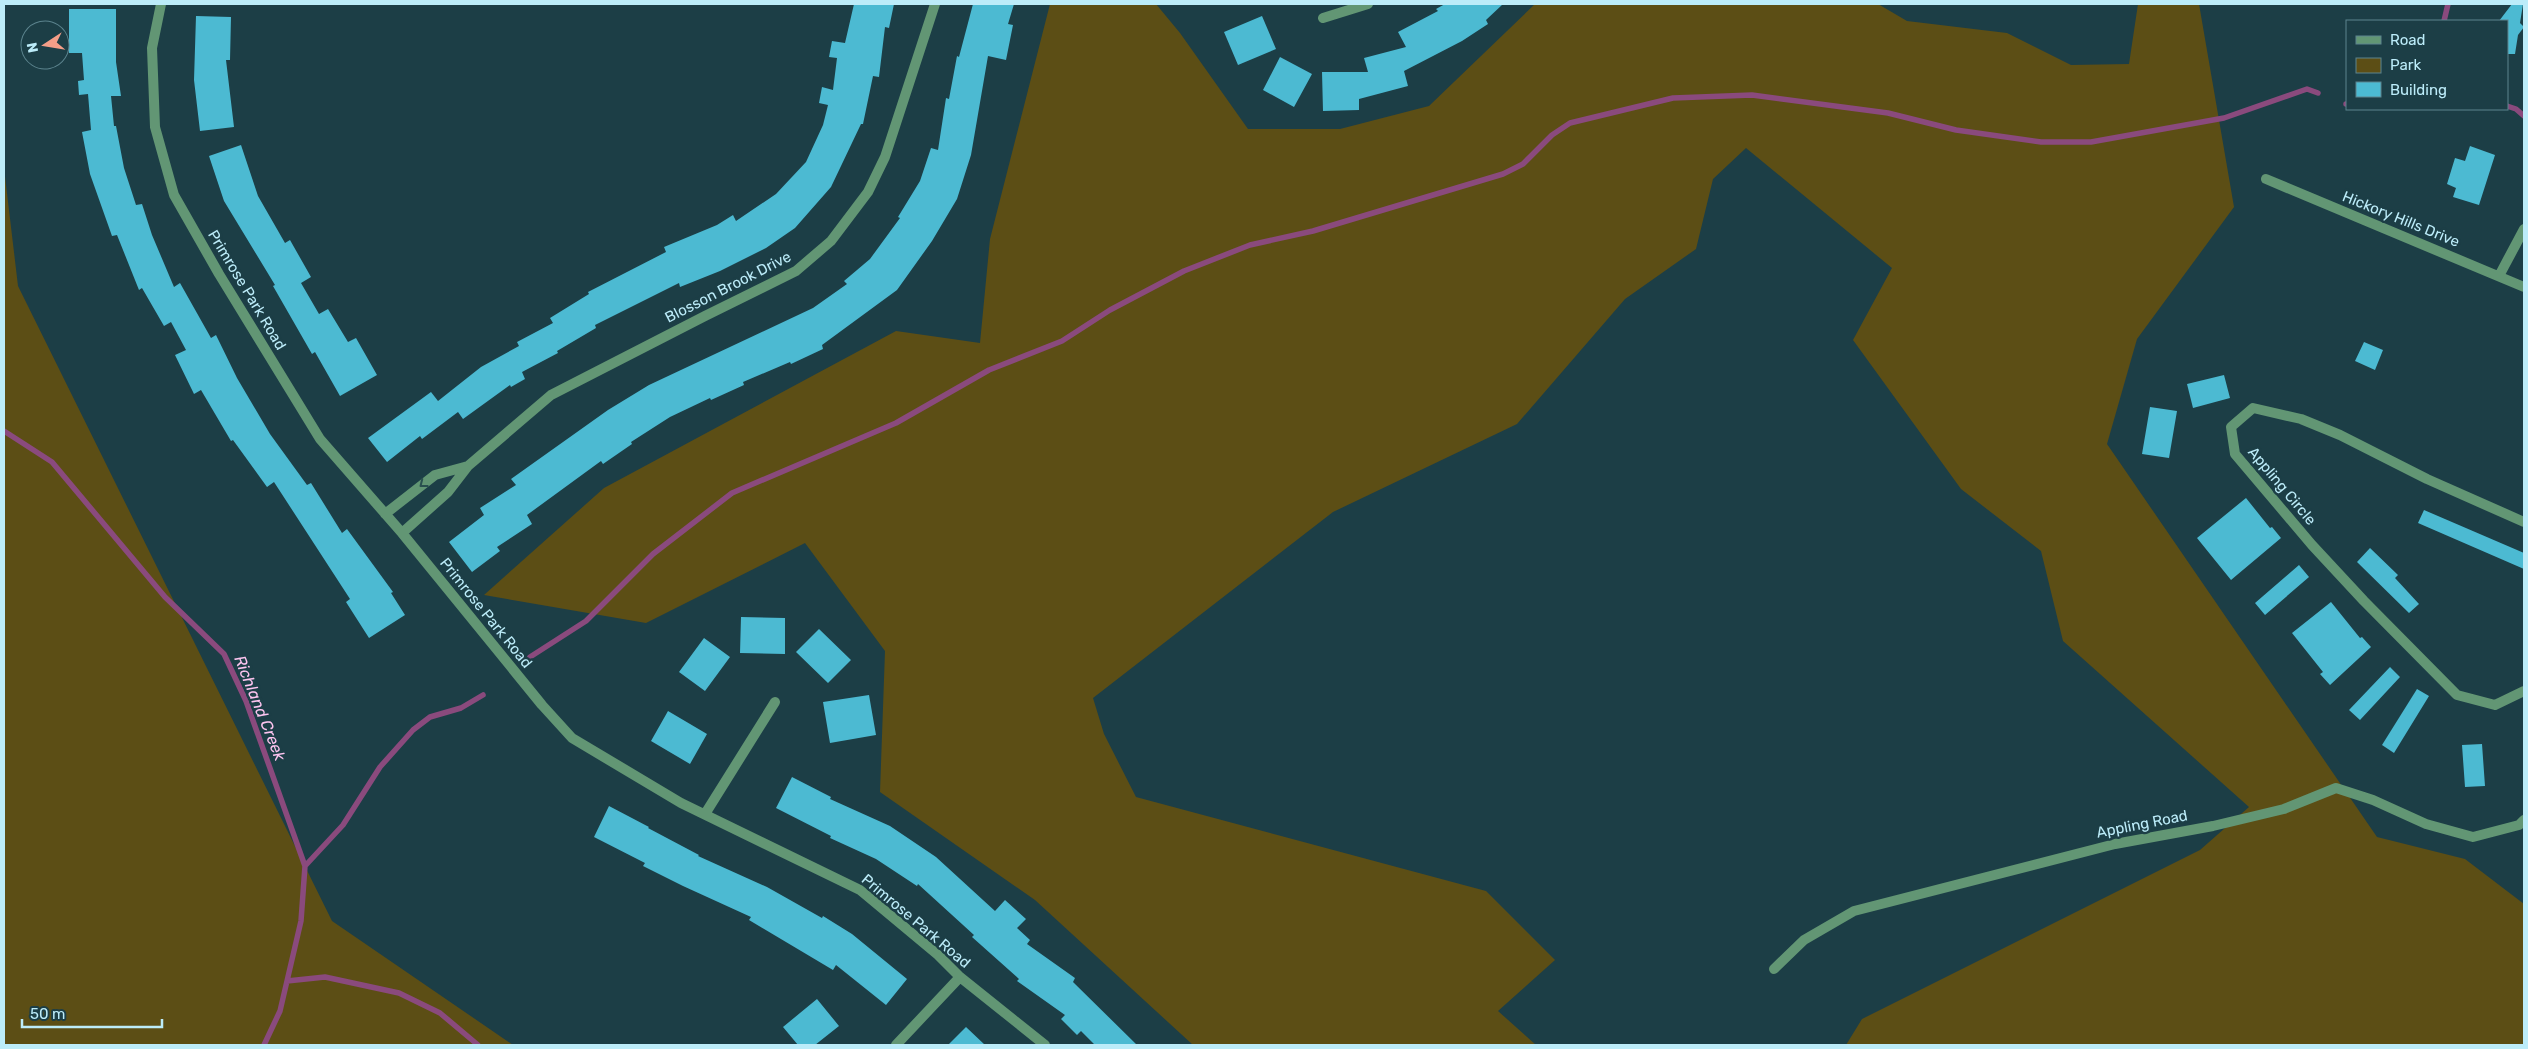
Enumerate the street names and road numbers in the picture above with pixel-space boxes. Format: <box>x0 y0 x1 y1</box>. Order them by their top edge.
street label: Hickory Hills Drive <box>2340 187 2462 251</box>
street label: Primrose Park Road <box>204 227 290 353</box>
street label: Blosson Brook Drive <box>662 247 794 327</box>
street label: Appling Circle <box>2244 443 2320 529</box>
street label: Primrose Park Road <box>436 554 536 672</box>
street label: Appling Road <box>2095 806 2189 842</box>
street label: Primrose Park Road <box>858 870 974 972</box>

